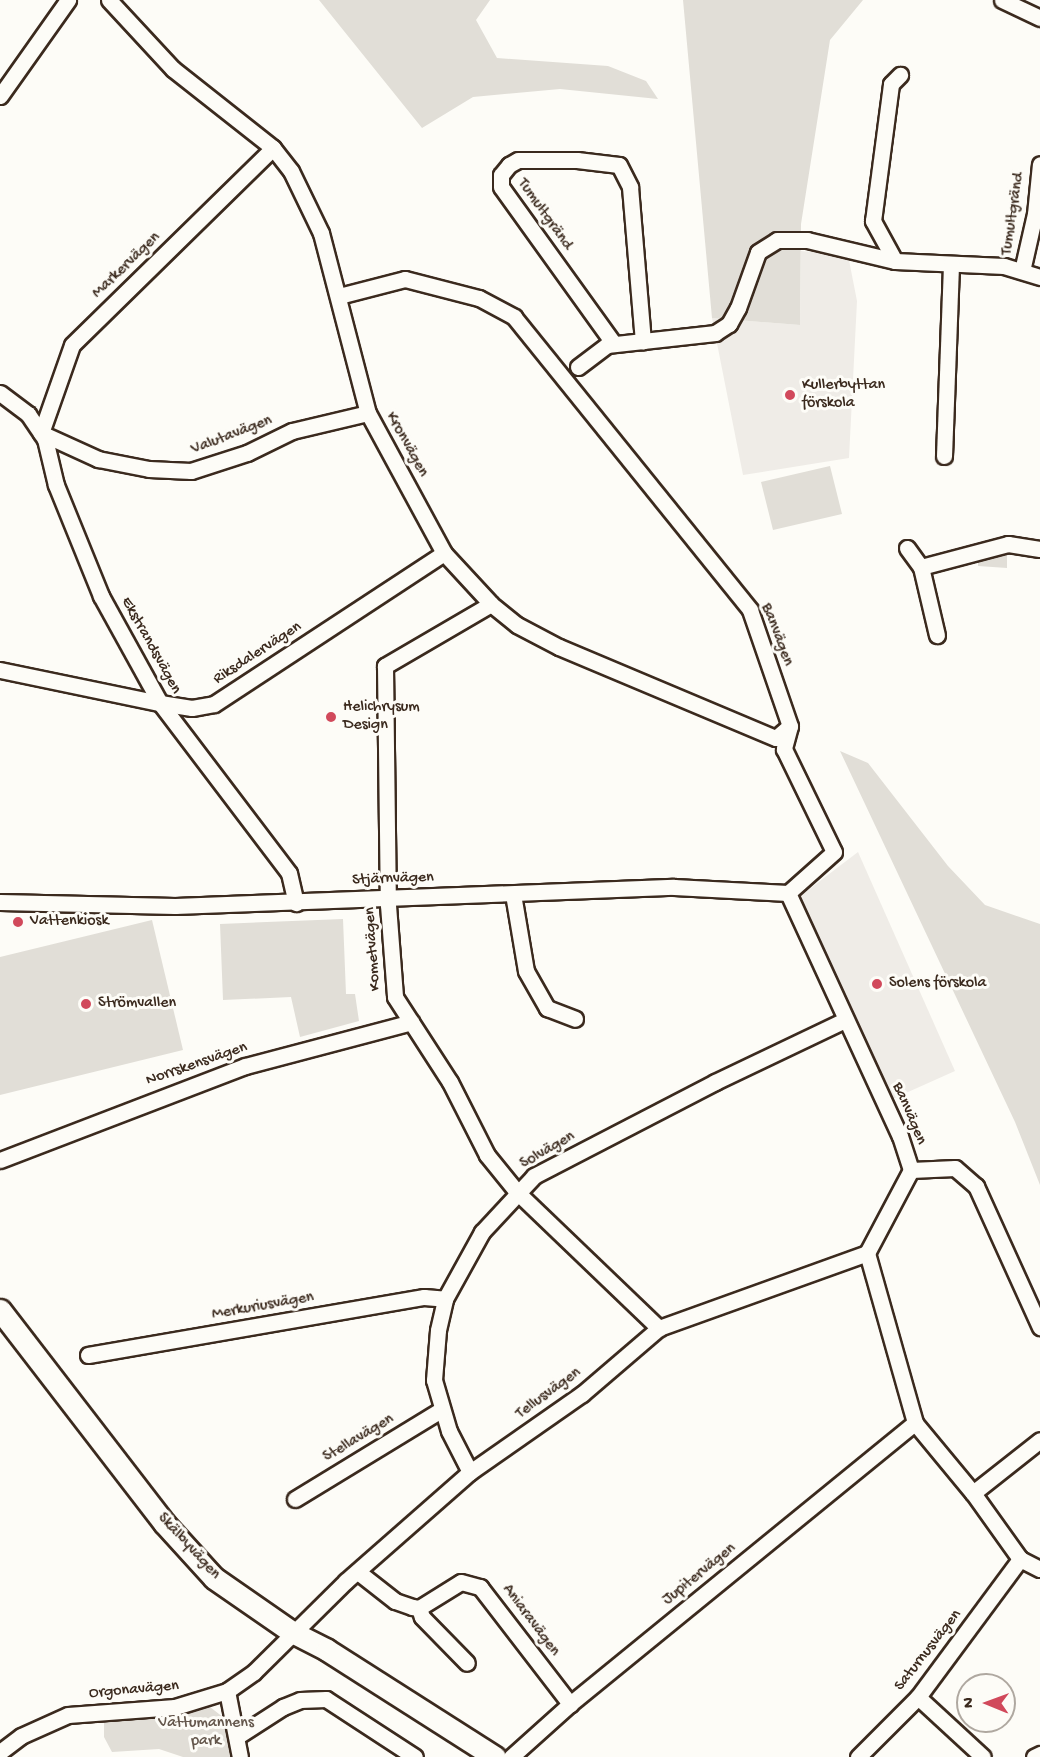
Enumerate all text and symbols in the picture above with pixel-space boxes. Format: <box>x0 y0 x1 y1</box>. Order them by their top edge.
street label: Tumultgränd <box>998 171 1030 257</box>
street label: Tumultgränd <box>512 175 576 255</box>
street label: Markervägen <box>89 229 165 303</box>
place label: Kullerbyttan förskola <box>802 376 885 414</box>
marker: Kullerbyttan förskola <box>783 388 797 402</box>
street label: Kronvägen <box>380 409 432 481</box>
street label: Valutavägen <box>189 412 275 460</box>
street label: Ekstrandsvägen <box>115 594 185 698</box>
street label: Banvägen <box>755 601 797 669</box>
street label: Riksdalervägen <box>210 618 306 690</box>
place label: Helichrysum Design <box>343 698 420 736</box>
marker: Helichrysum Design <box>324 710 338 724</box>
street label: Stjärnvägen <box>352 869 434 891</box>
street label: Kometvägen <box>361 906 387 992</box>
place label: Vattenkiosk <box>30 912 109 932</box>
marker: Vattenkiosk <box>11 915 25 929</box>
place label: Solens förskola <box>889 974 986 994</box>
marker: Solens förskola <box>870 977 884 991</box>
place label: Strömvallen <box>98 994 176 1014</box>
marker: Strömvallen <box>79 997 93 1011</box>
street label: Norrskensvägen <box>144 1039 250 1091</box>
street label: Banvägen <box>886 1080 930 1148</box>
street label: Solvägen <box>517 1128 579 1174</box>
street label: Merkuriusvägen <box>211 1289 315 1325</box>
street label: Tellusvägen <box>513 1364 585 1424</box>
street label: Stellavägen <box>320 1410 398 1468</box>
street label: Skälbyvägen <box>152 1510 224 1584</box>
street label: Jupitervägen <box>659 1540 741 1610</box>
street label: Aniaravägen <box>497 1581 563 1661</box>
street label: Saturnusvägen <box>891 1607 967 1695</box>
north arrow <box>956 1673 1016 1733</box>
street label: Orgonavägen <box>88 1678 180 1704</box>
text: N <box>960 1697 979 1708</box>
park label: Vattumannens park <box>158 1714 254 1752</box>

